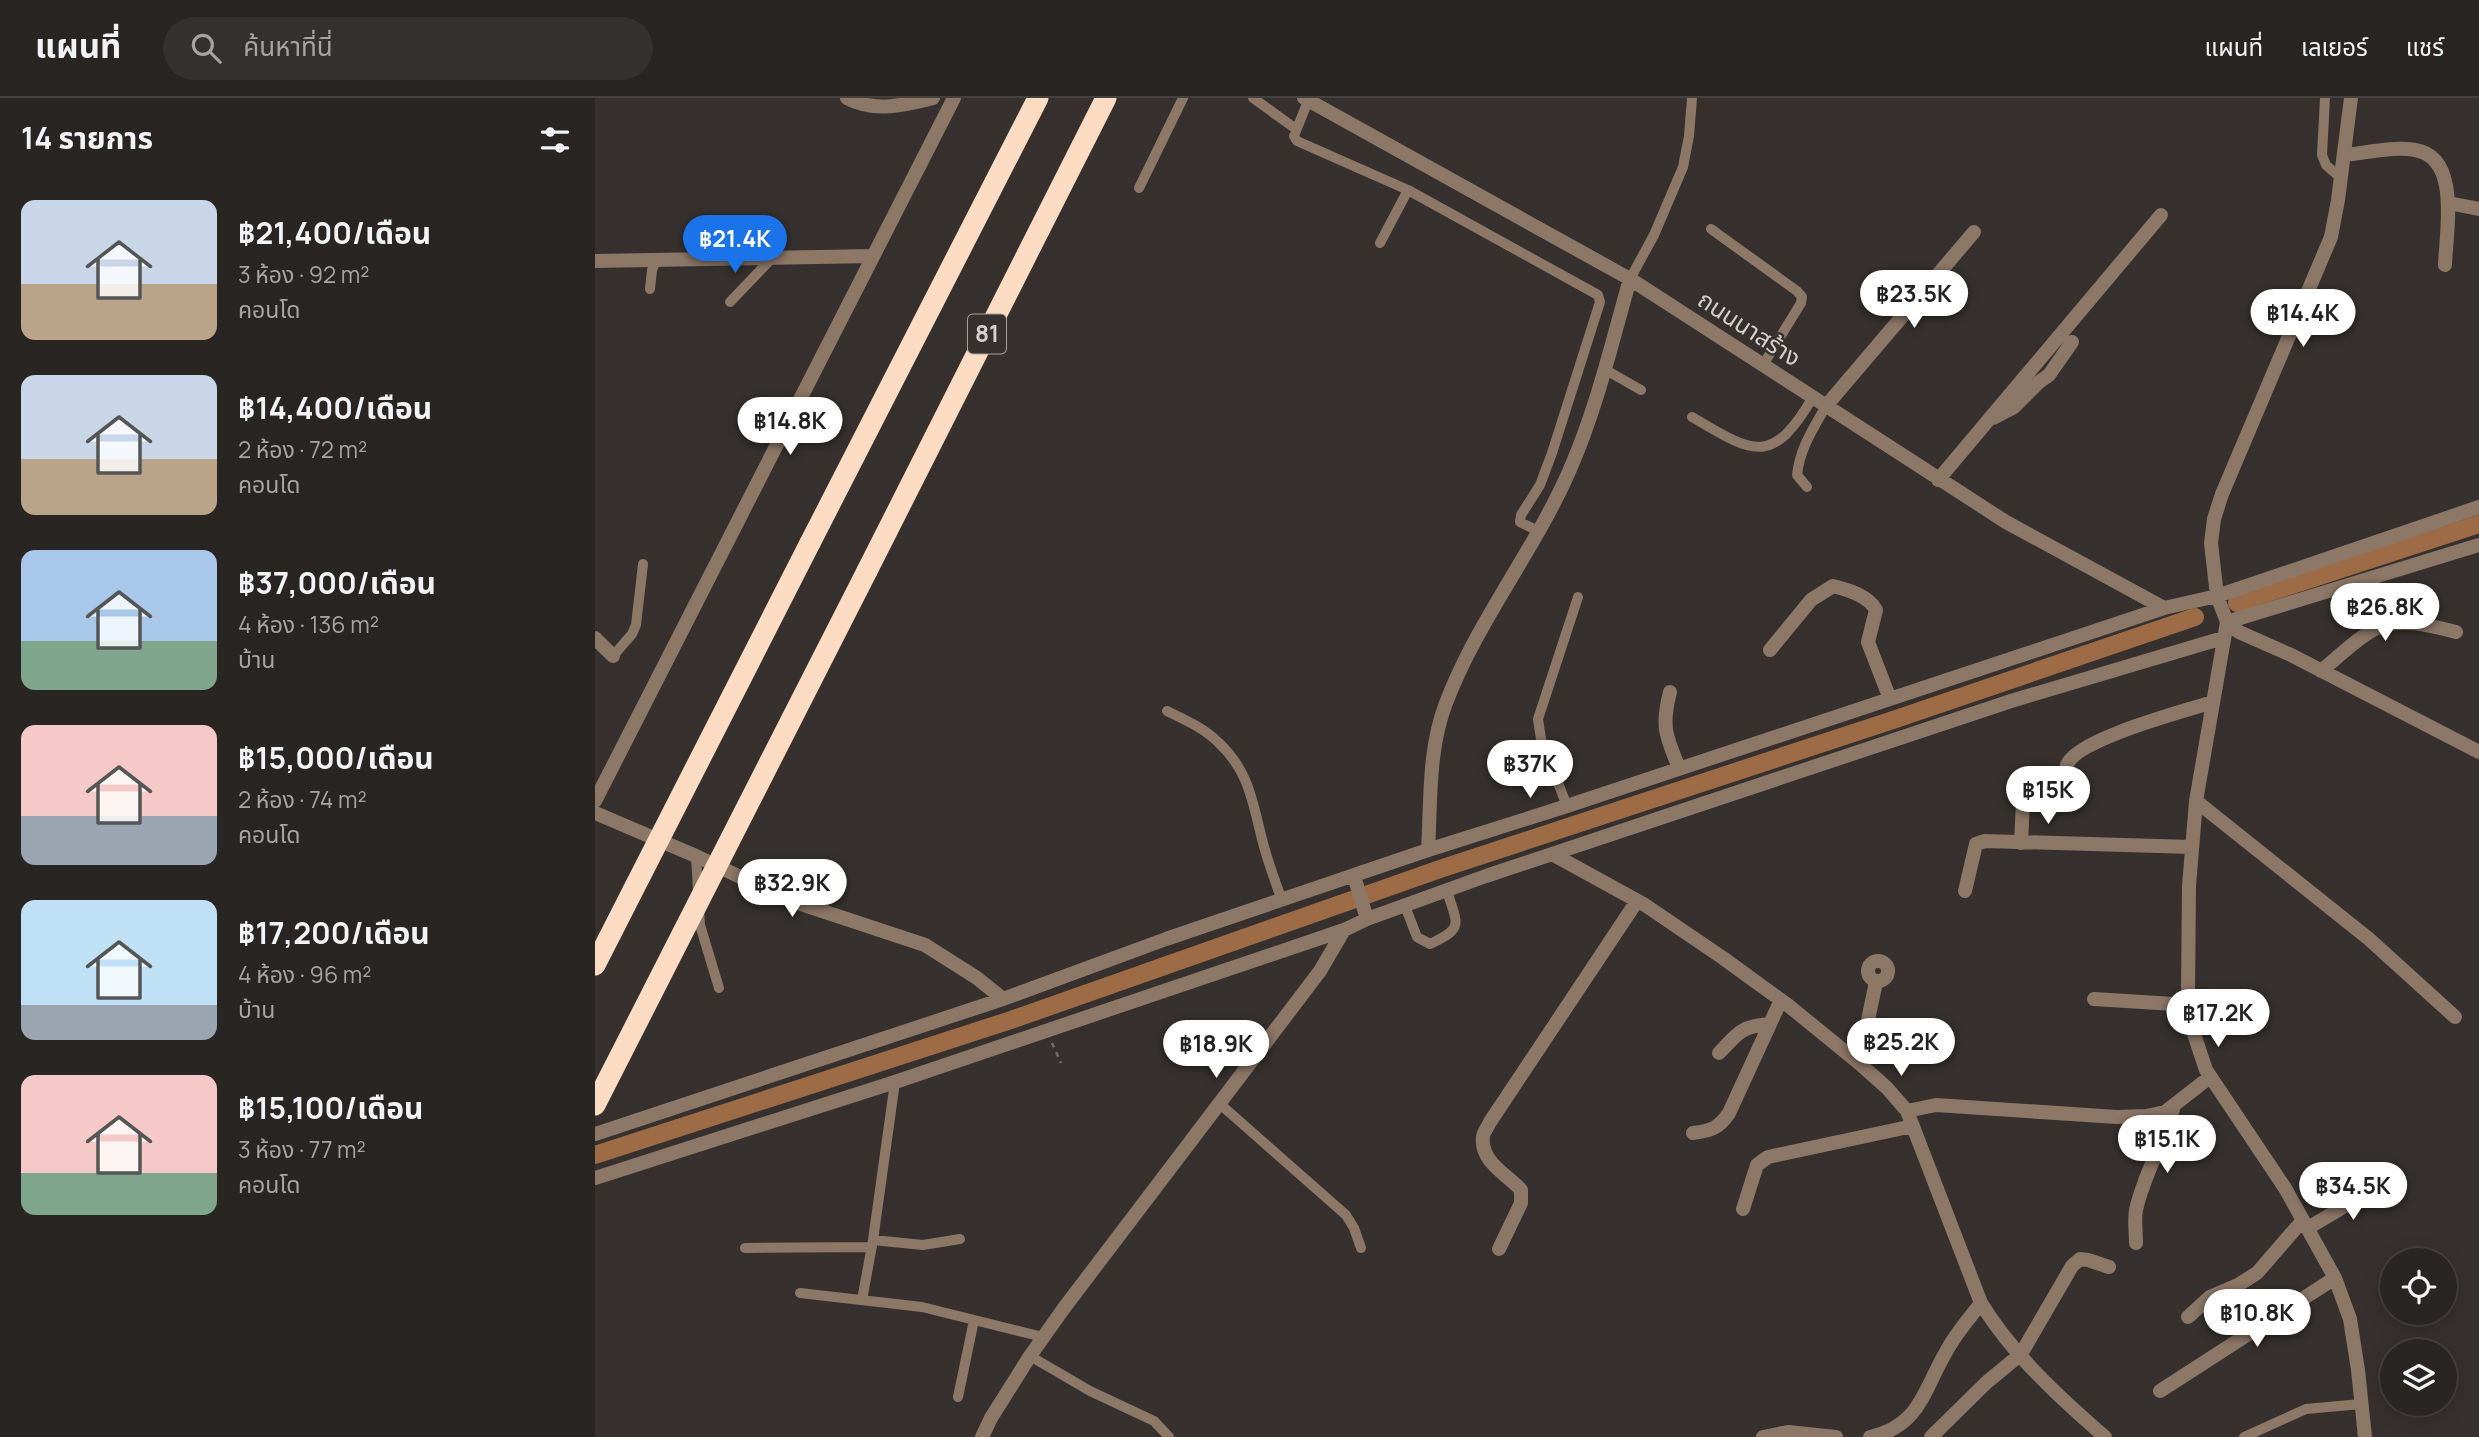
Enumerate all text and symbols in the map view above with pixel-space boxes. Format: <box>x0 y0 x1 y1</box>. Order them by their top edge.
search box <box>163 17 653 80</box>
text: แผนที่ <box>35 23 121 68</box>
text: ค้นหาที่นี่ <box>243 28 333 64</box>
icon: search <box>187 29 225 67</box>
text: แผนที่ <box>2205 30 2263 63</box>
text: เลเยอร์ <box>2301 30 2368 63</box>
text: แชร์ <box>2406 30 2444 63</box>
text: 14 รายการ <box>21 117 153 158</box>
icon: filters <box>536 121 574 159</box>
text: ฿21,400/เดือน <box>238 212 431 253</box>
pin: ฿21.4K <box>678 216 792 275</box>
text: ฿21.4K <box>699 222 771 254</box>
icon: home <box>77 228 161 312</box>
text: 3 ห้อง · 92 m² <box>238 258 369 290</box>
pin: ฿23.5K <box>1857 271 1971 330</box>
text: ฿23.5K <box>1876 277 1952 309</box>
street label: ถนนนาสร้าง <box>1692 282 1808 373</box>
pin: ฿14.4K <box>2246 289 2360 349</box>
text: คอนโด <box>238 293 300 325</box>
text: ฿14.4K <box>2267 296 2339 328</box>
road number: 81 <box>968 314 1006 354</box>
text: ฿14,400/เดือน <box>238 387 432 428</box>
pin: ฿14.8K <box>733 398 847 457</box>
icon: home <box>77 403 161 487</box>
text: ฿14.8K <box>754 404 826 436</box>
text: 2 ห้อง · 72 m² <box>238 433 367 465</box>
text: คอนโด <box>238 468 300 500</box>
text: ฿37,000/เดือน <box>238 562 436 603</box>
icon: home <box>77 578 161 662</box>
pin: ฿26.8K <box>2328 584 2442 643</box>
text: ฿26.8K <box>2346 590 2424 622</box>
text: 4 ห้อง · 136 m² <box>238 608 379 640</box>
text: บ้าน <box>238 643 275 675</box>
text: ฿15,000/เดือน <box>238 737 434 778</box>
pin: ฿37K <box>1489 740 1571 800</box>
text: ฿37K <box>1503 747 1557 779</box>
icon: home <box>77 753 161 837</box>
pin: ฿15K <box>2007 766 2089 826</box>
text: ฿15K <box>2022 773 2074 805</box>
text: 2 ห้อง · 74 m² <box>238 783 367 815</box>
text: คอนโด <box>238 818 300 850</box>
pin: ฿32.9K <box>735 860 849 919</box>
text: ฿32.9K <box>754 866 830 898</box>
text: ฿17,200/เดือน <box>238 912 430 953</box>
icon: home <box>77 928 161 1012</box>
text: 4 ห้อง · 96 m² <box>238 958 371 990</box>
pin: ฿17.2K <box>2161 990 2275 1049</box>
text: บ้าน <box>238 993 275 1025</box>
text: ฿17.2K <box>2183 996 2253 1028</box>
pin: ฿25.2K <box>1844 1018 1958 1078</box>
pin: ฿18.9K <box>1159 1020 1273 1080</box>
text: ฿25.2K <box>1863 1025 1939 1057</box>
text: ฿18.9K <box>1179 1027 1253 1059</box>
text: ฿15,100/เดือน <box>238 1087 423 1128</box>
icon: home <box>77 1103 161 1187</box>
pin: ฿15.1K <box>2110 1116 2224 1175</box>
text: ฿15.1K <box>2134 1122 2200 1154</box>
text: 3 ห้อง · 77 m² <box>238 1133 366 1165</box>
pin: ฿34.5K <box>2296 1162 2410 1222</box>
text: คอนโด <box>238 1168 300 1200</box>
text: ฿34.5K <box>2315 1169 2391 1201</box>
map controls <box>2380 1248 2457 1416</box>
button: locate <box>2380 1248 2457 1325</box>
pin: ฿10.8K <box>2200 1290 2314 1349</box>
text: ฿10.8K <box>2220 1296 2294 1328</box>
button: layers <box>2380 1339 2457 1416</box>

